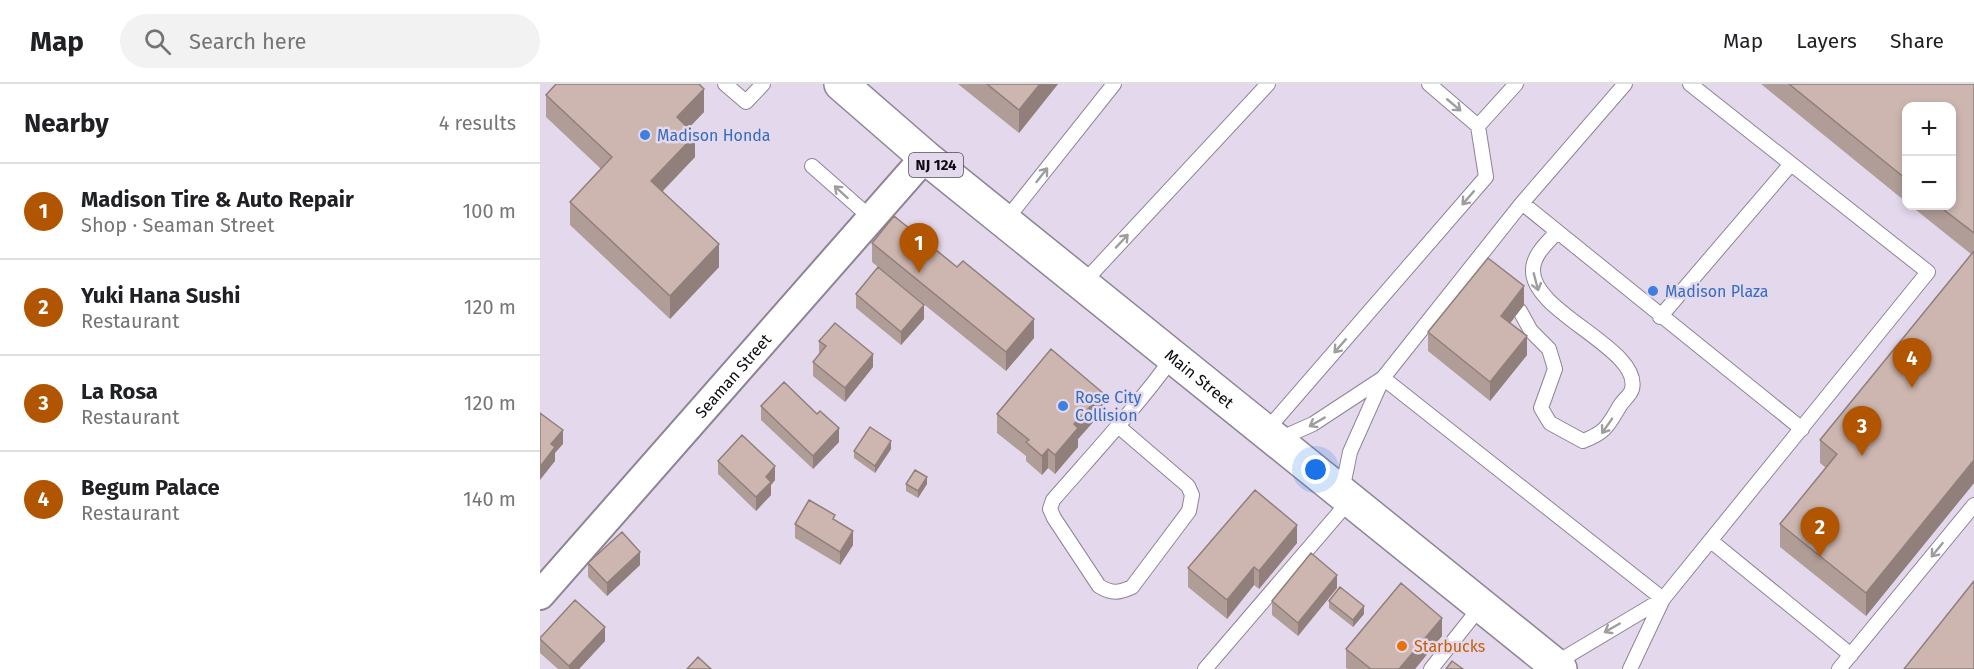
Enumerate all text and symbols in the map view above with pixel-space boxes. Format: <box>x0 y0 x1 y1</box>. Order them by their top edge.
search box <box>120 14 540 68</box>
text: Map <box>30 25 84 58</box>
icon: search <box>141 25 174 58</box>
text: Search here <box>189 28 307 55</box>
text: Map <box>1723 28 1763 54</box>
text: Layers <box>1796 28 1857 54</box>
text: Share <box>1890 28 1944 54</box>
one-way arrow <box>1446 98 1461 112</box>
map controls <box>1902 102 1956 210</box>
button: + <box>1902 102 1956 156</box>
text: Nearby <box>24 108 109 139</box>
text: 4 results <box>439 111 516 135</box>
place label: Madison Honda <box>657 126 771 145</box>
marker: Madison Honda <box>638 128 652 142</box>
road number: NJ 124 <box>909 153 963 177</box>
button: − <box>1902 156 1956 210</box>
one-way arrow <box>1036 167 1049 183</box>
one-way arrow <box>834 185 849 199</box>
text: Madison Tire & Auto Repair <box>81 186 354 213</box>
one-way arrow <box>1461 190 1475 205</box>
text: 1 <box>39 199 48 223</box>
text: 100 m <box>463 199 516 223</box>
text: Shop · Seaman Street <box>81 213 274 237</box>
pin: 1 <box>900 224 938 273</box>
one-way arrow <box>1115 233 1130 248</box>
one-way arrow <box>1531 272 1542 291</box>
text: Yuki Hana Sushi <box>81 282 240 309</box>
place label: Madison Plaza <box>1665 282 1769 301</box>
marker: Madison Plaza <box>1646 284 1660 298</box>
text: 2 <box>38 295 49 319</box>
text: 120 m <box>464 295 516 319</box>
text: Restaurant <box>81 309 179 333</box>
street label: Seaman Street <box>691 330 775 422</box>
one-way arrow <box>1333 338 1347 353</box>
pin: 4 <box>1892 338 1932 388</box>
street label: Main Street <box>1161 345 1238 412</box>
text: La Rosa <box>81 378 158 405</box>
place label: Rose City Collision <box>1075 388 1141 425</box>
text: 3 <box>38 391 49 415</box>
text: 120 m <box>464 391 516 415</box>
marker: Rose City Collision <box>1056 399 1070 413</box>
text: Restaurant <box>81 405 179 429</box>
pin: 3 <box>1842 406 1882 456</box>
one-way arrow <box>1309 416 1326 428</box>
one-way arrow <box>1600 417 1613 433</box>
your location <box>1301 455 1330 484</box>
text: Begum Palace <box>81 474 220 501</box>
text: 4 <box>38 487 49 511</box>
text: 140 m <box>463 487 516 511</box>
text: Restaurant <box>81 501 179 525</box>
pin: 2 <box>1800 508 1840 557</box>
one-way arrow <box>1930 542 1944 557</box>
one-way arrow <box>1604 623 1621 635</box>
place label: Starbucks <box>1414 637 1485 656</box>
marker: Starbucks <box>1395 639 1409 653</box>

